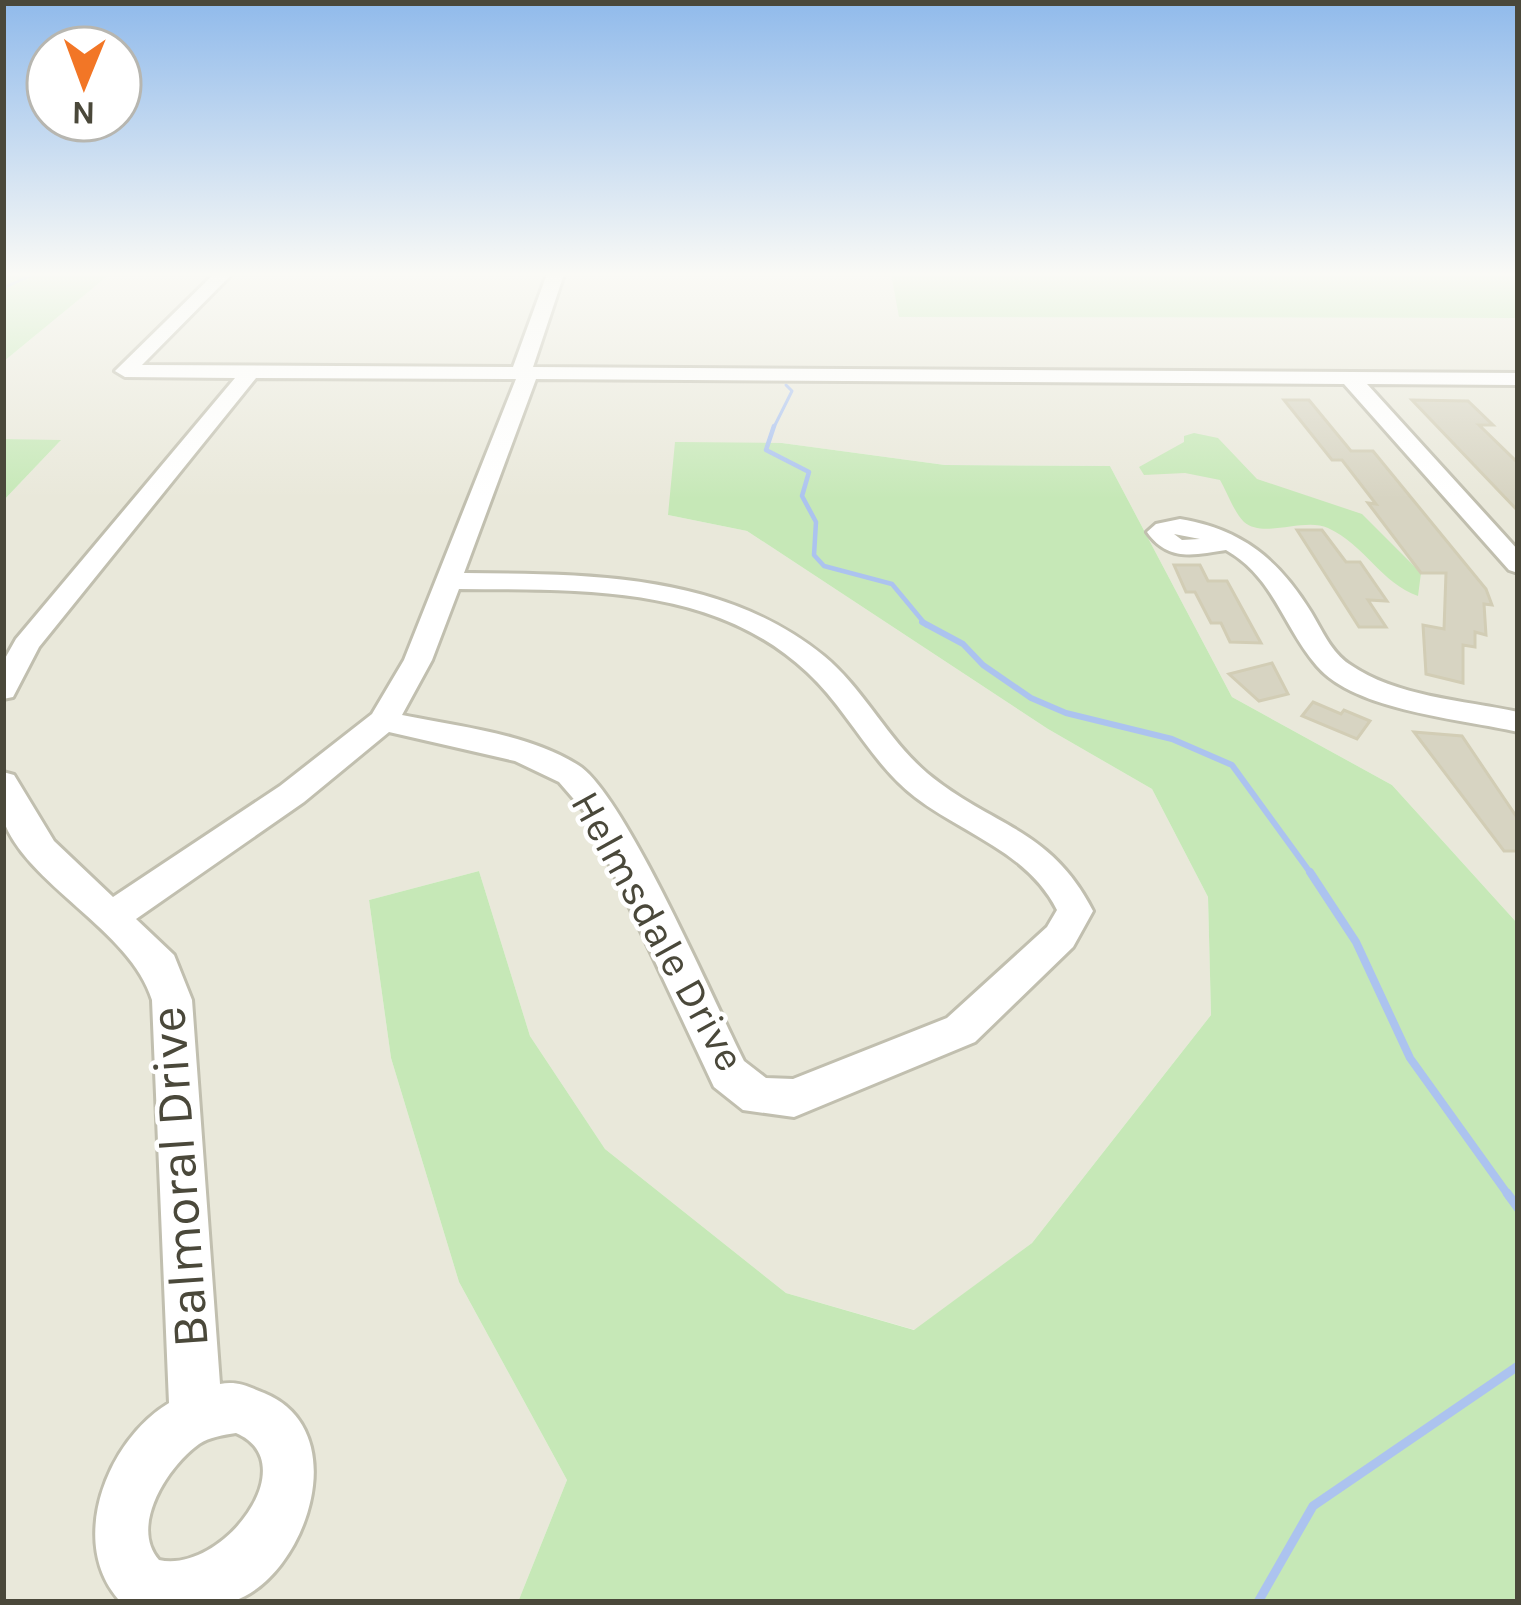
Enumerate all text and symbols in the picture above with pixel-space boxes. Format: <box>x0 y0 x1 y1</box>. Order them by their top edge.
north arrow <box>24 24 144 144</box>
text: N <box>71 94 96 132</box>
street label: Helmsdale Drive <box>560 782 756 1080</box>
street label: Balmoral Drive <box>137 1004 221 1350</box>

